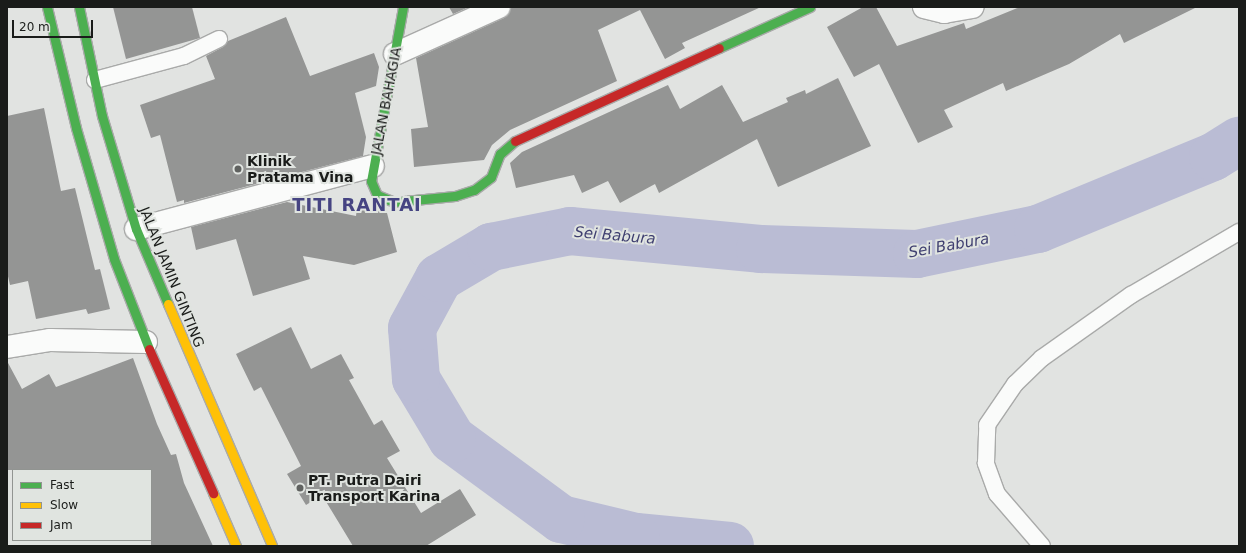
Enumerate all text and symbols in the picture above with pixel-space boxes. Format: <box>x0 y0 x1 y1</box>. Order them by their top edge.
scale bar <box>14 12 95 38</box>
text: 20 m <box>19 20 50 34</box>
street label: JALAN BAHAGIA <box>367 46 405 156</box>
place label: Klinik Pratama Vina <box>247 153 353 186</box>
marker: Klinik Pratama Vina <box>232 163 244 175</box>
district label: TITI RANTAI <box>292 194 422 216</box>
street label: JALAN JAMIN GINTING <box>136 204 208 350</box>
water label: Sei Babura <box>574 223 656 249</box>
water label: Sei Babura <box>907 230 991 262</box>
legend <box>12 469 152 541</box>
place label: PT. Putra Dairi Transport Karina <box>308 472 440 504</box>
text: Fast <box>50 478 74 492</box>
marker: PT. Putra Dairi Transport Karina <box>295 483 305 493</box>
text: Slow <box>50 498 78 512</box>
text: Jam <box>50 518 73 532</box>

